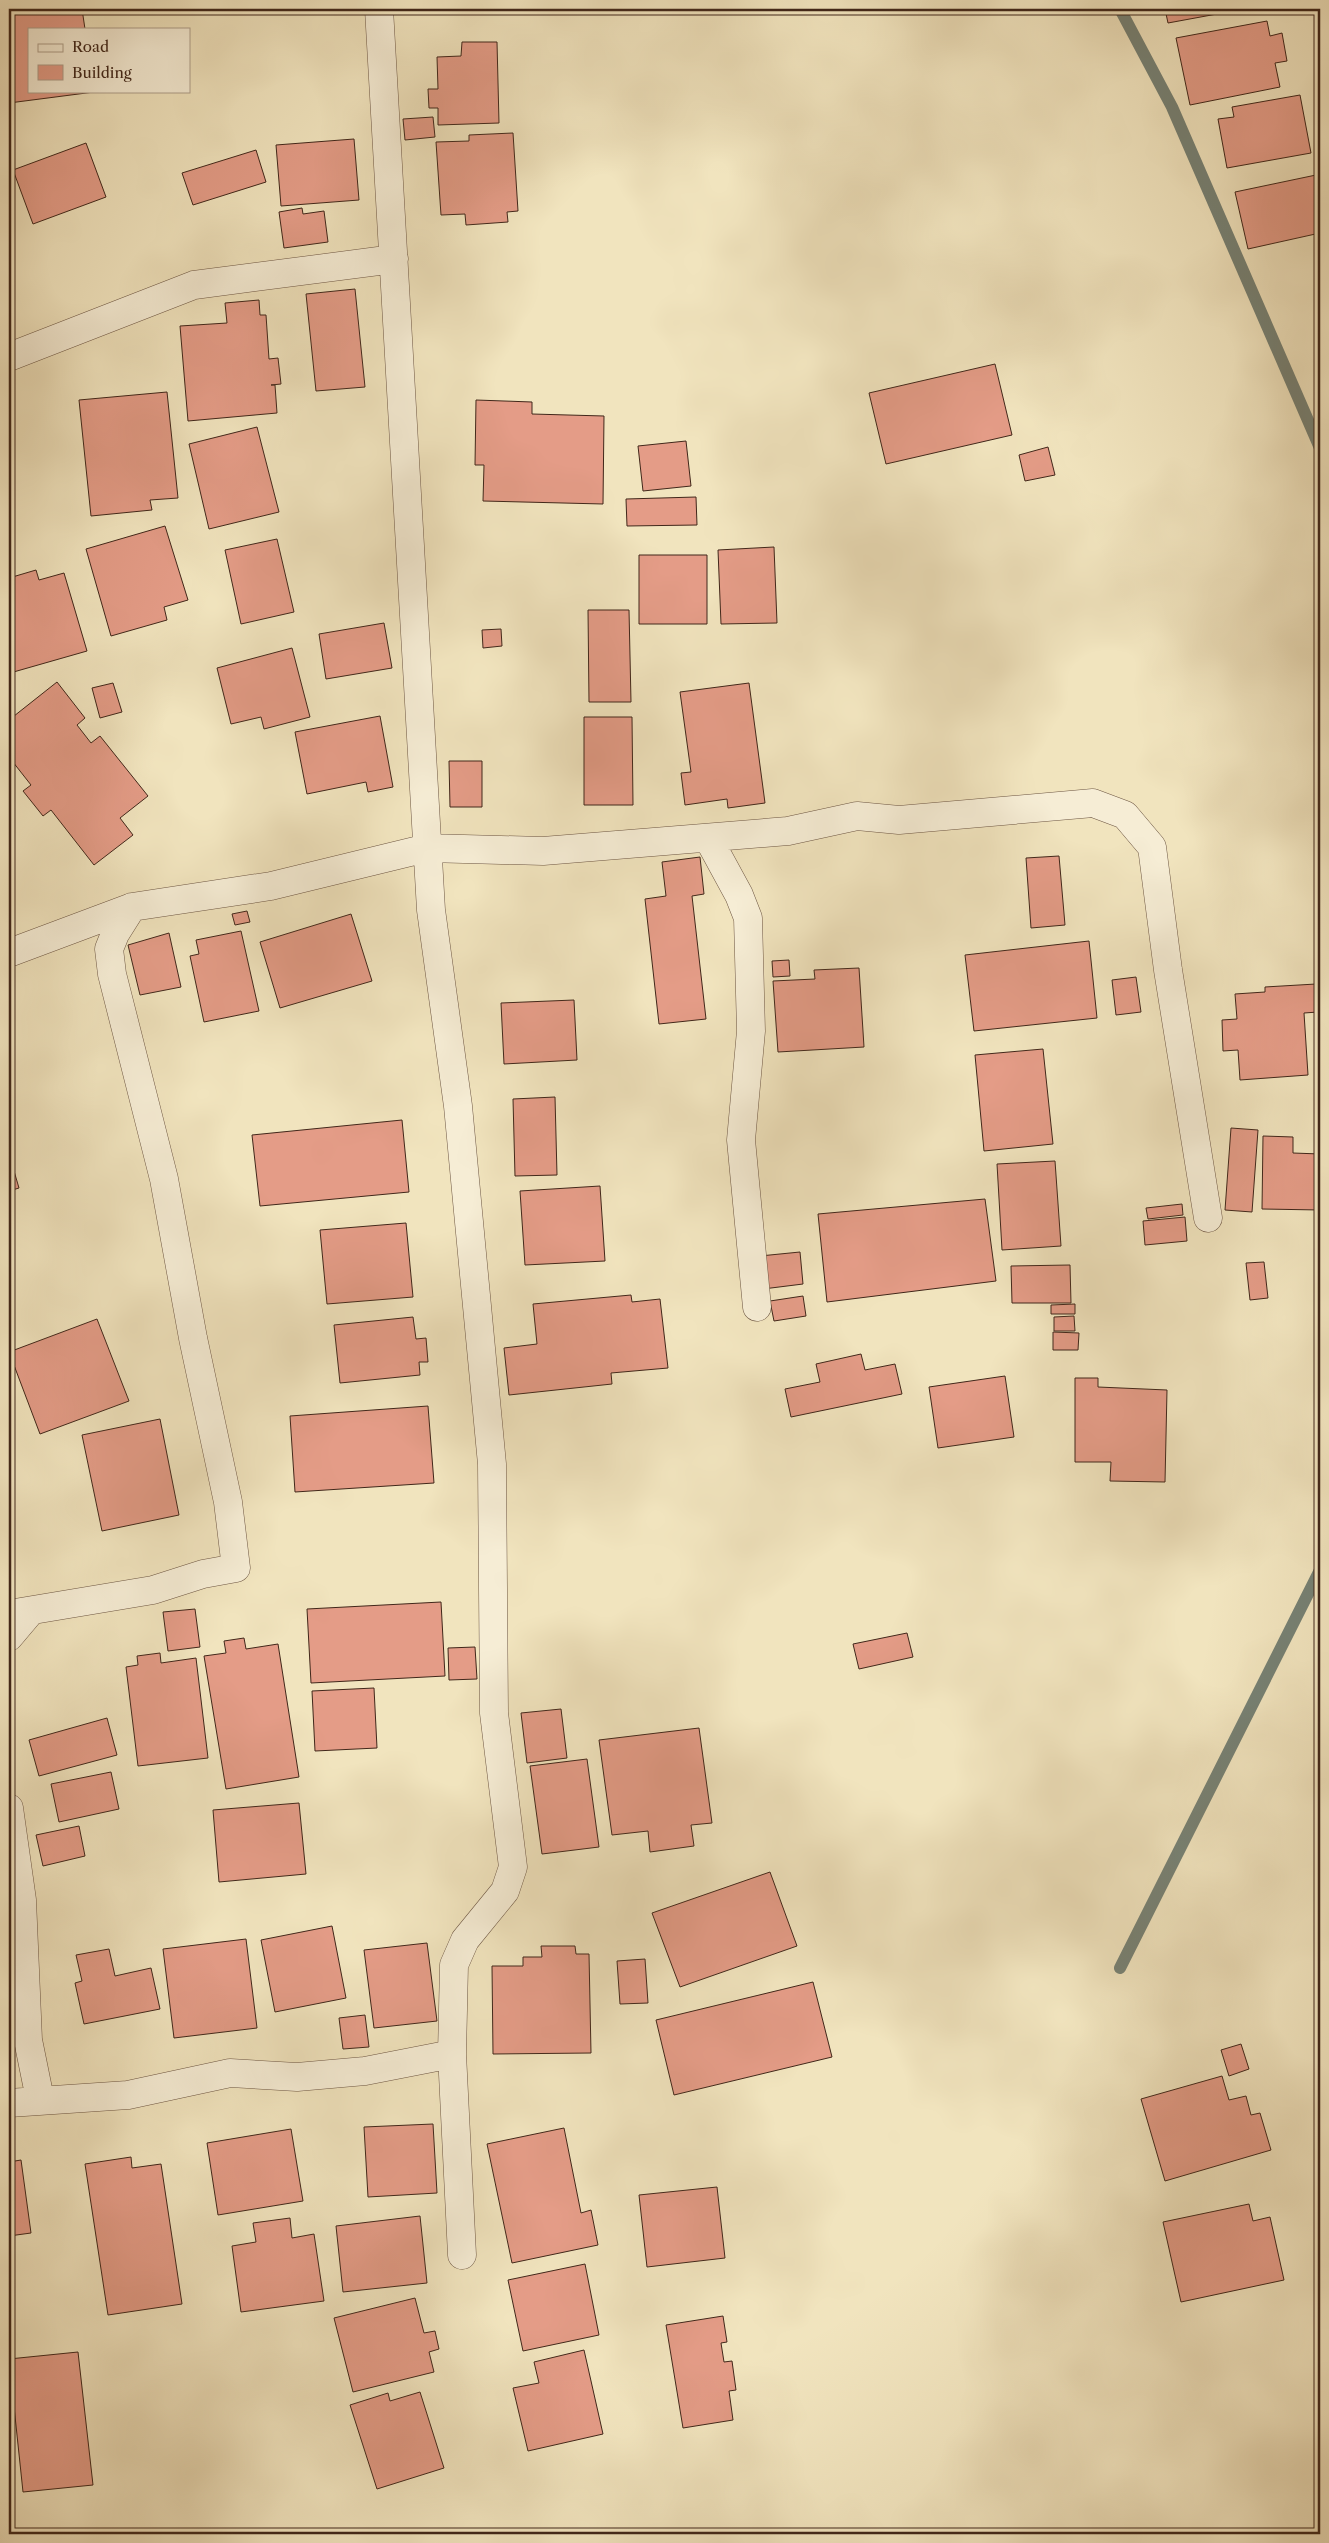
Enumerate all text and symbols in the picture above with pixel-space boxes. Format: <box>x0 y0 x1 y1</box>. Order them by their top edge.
legend <box>28 28 190 92</box>
text: Road <box>72 37 109 56</box>
text: Building <box>72 63 132 82</box>

